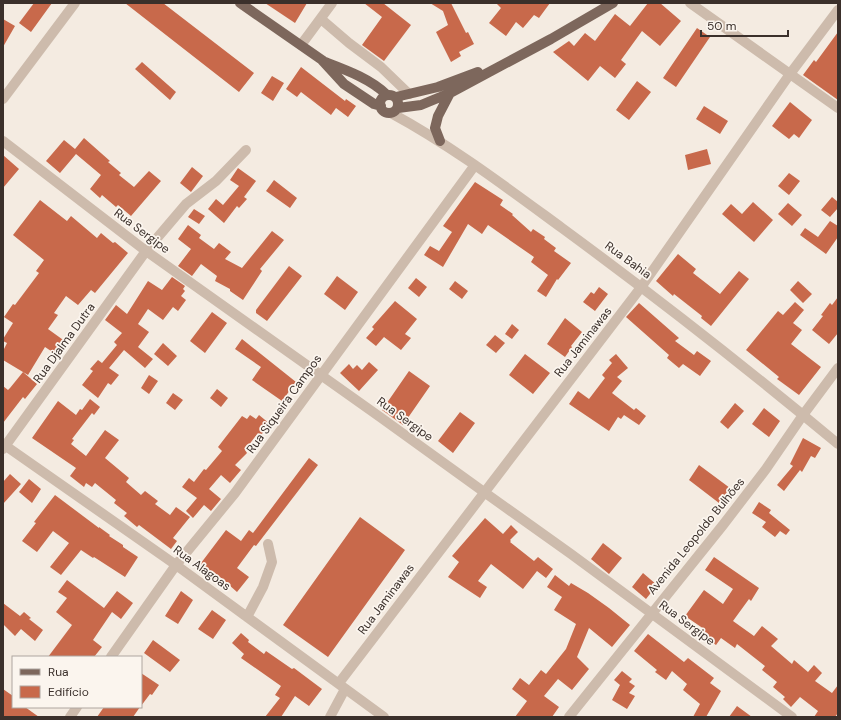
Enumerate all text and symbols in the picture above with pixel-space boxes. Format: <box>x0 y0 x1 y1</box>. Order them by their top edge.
scale bar <box>701 12 788 38</box>
text: 50 m <box>707 18 736 34</box>
street label: Rua Sergipe <box>111 205 173 257</box>
street label: Rua Bahia <box>602 238 654 282</box>
street label: Rua Djalma Dutra <box>30 300 98 386</box>
street label: Rua Jaminawas <box>551 304 615 380</box>
street label: Rua Siqueira Campos <box>243 351 325 457</box>
street label: Rua Sergipe <box>374 393 436 445</box>
street label: Avenida Leopoldo Bulhões <box>644 474 748 598</box>
street label: Rua Alagoas <box>170 542 234 594</box>
street label: Rua Jaminawas <box>354 560 418 638</box>
street label: Rua Sergipe <box>656 597 718 649</box>
legend <box>12 656 142 708</box>
text: Rua <box>48 664 69 680</box>
text: Edifício <box>48 684 89 700</box>

